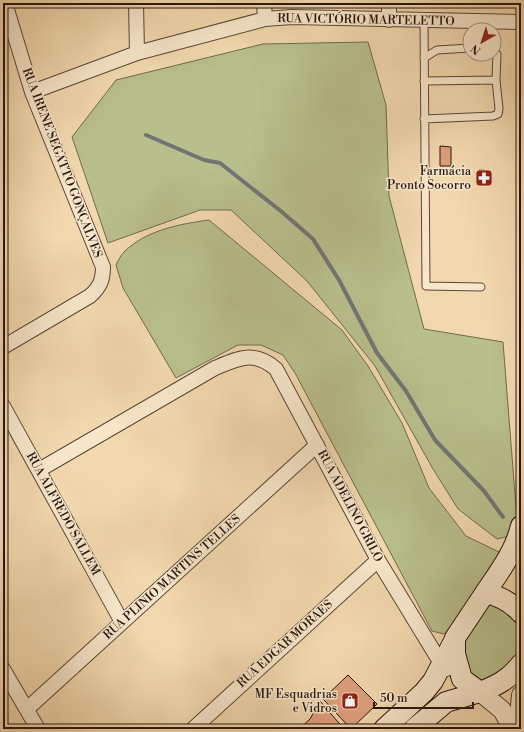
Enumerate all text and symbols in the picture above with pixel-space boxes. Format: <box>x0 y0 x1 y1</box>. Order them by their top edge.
street label: RUA VICTÓRIO MARTELETTO <box>277 9 455 29</box>
north arrow <box>462 22 502 62</box>
text: N <box>468 41 484 57</box>
street label: RUA IRENE SEGATTO GONÇALVES <box>19 66 105 260</box>
place label: Farmácia Pronto Socorro <box>387 164 472 193</box>
pharmacy icon: Farmácia Pronto Socorro <box>474 168 494 188</box>
street label: RUA ADELINO GRILO <box>314 447 386 565</box>
street label: RUA ALFREDO SALLEM <box>23 450 103 579</box>
street label: RUA PLINIO MARTINS TELLES <box>100 511 244 643</box>
street label: RUA EDGAR MORAES <box>234 597 336 691</box>
scale bar <box>374 684 473 710</box>
place label: MF Esquadrias e Vidros <box>255 687 337 716</box>
shop icon: MF Esquadrias e Vidros <box>340 691 360 711</box>
text: 50 m <box>380 691 408 706</box>

